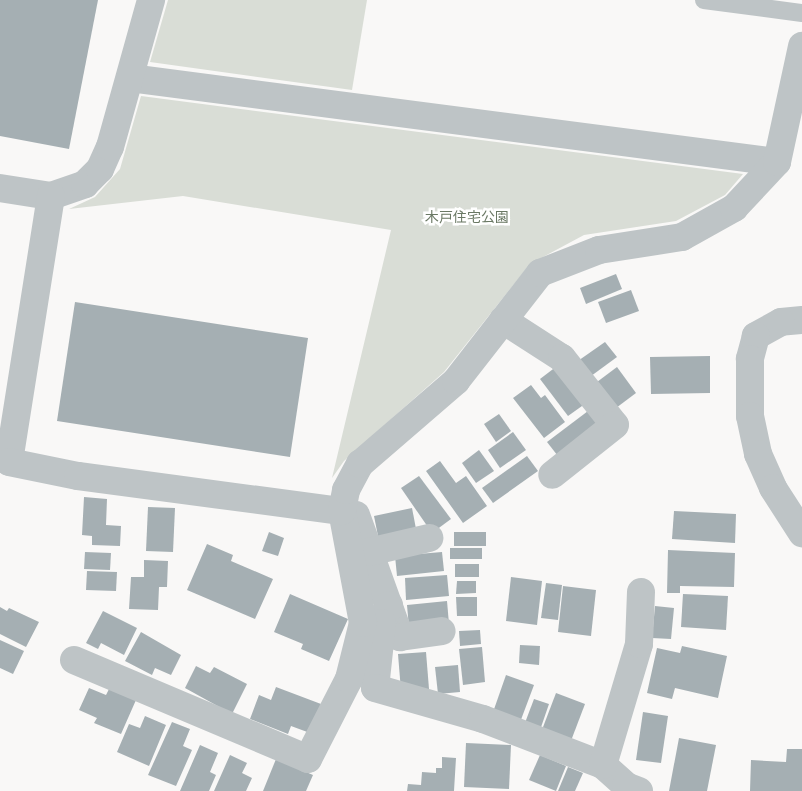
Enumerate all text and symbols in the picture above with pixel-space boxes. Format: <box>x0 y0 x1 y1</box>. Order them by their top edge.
park label: 木戸住宅公園 <box>425 209 509 225</box>

